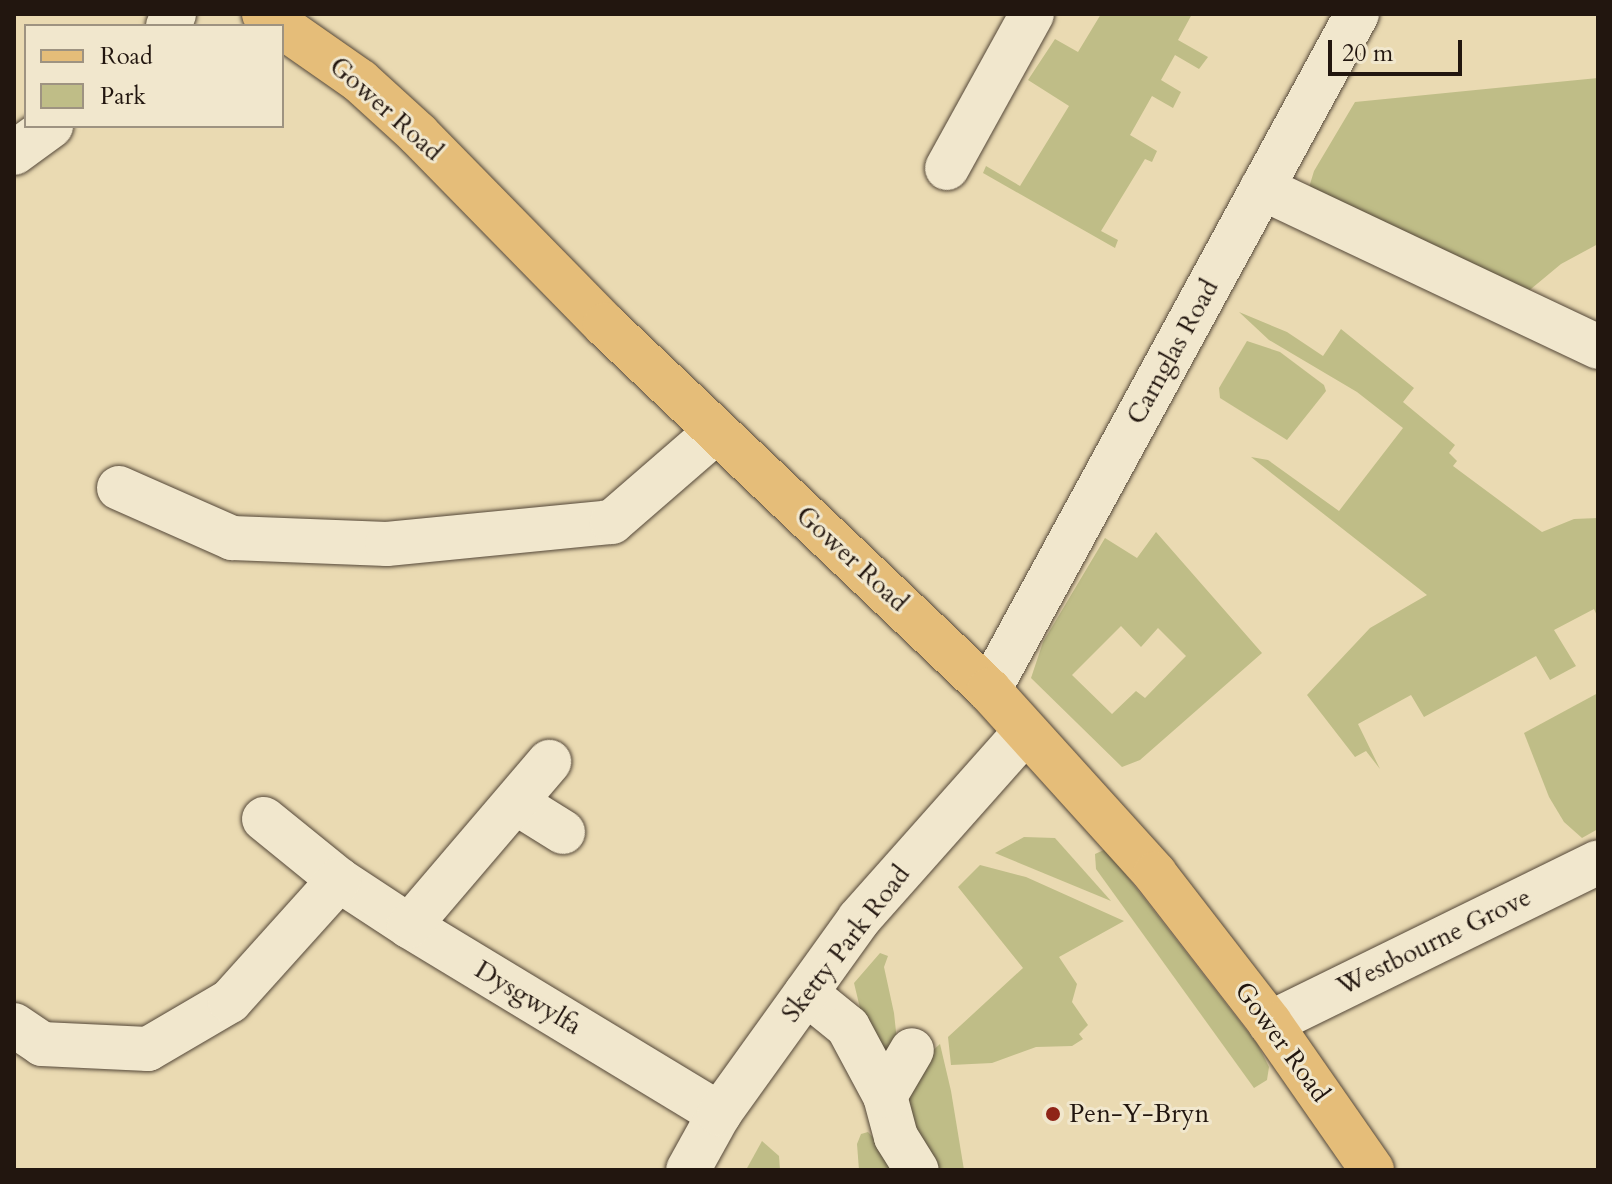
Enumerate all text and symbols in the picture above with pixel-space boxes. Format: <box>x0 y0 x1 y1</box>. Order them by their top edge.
legend <box>24 24 284 128</box>
scale bar <box>1332 24 1466 74</box>
text: 20 m <box>1342 37 1393 70</box>
text: Road <box>100 40 153 73</box>
street label: Gower Road <box>323 50 449 168</box>
text: Park <box>100 80 146 113</box>
street label: Carnglas Road <box>1120 274 1226 430</box>
street label: Gower Road <box>790 500 914 618</box>
street label: Sketty Park Road <box>775 860 917 1028</box>
street label: Westbourne Grove <box>1332 882 1536 1002</box>
street label: Dysgwylfa <box>469 954 587 1042</box>
street label: Gower Road <box>1228 976 1336 1108</box>
place label: Pen-Y-Bryn <box>1069 1098 1209 1130</box>
marker: Pen-Y-Bryn <box>1044 1105 1062 1123</box>

